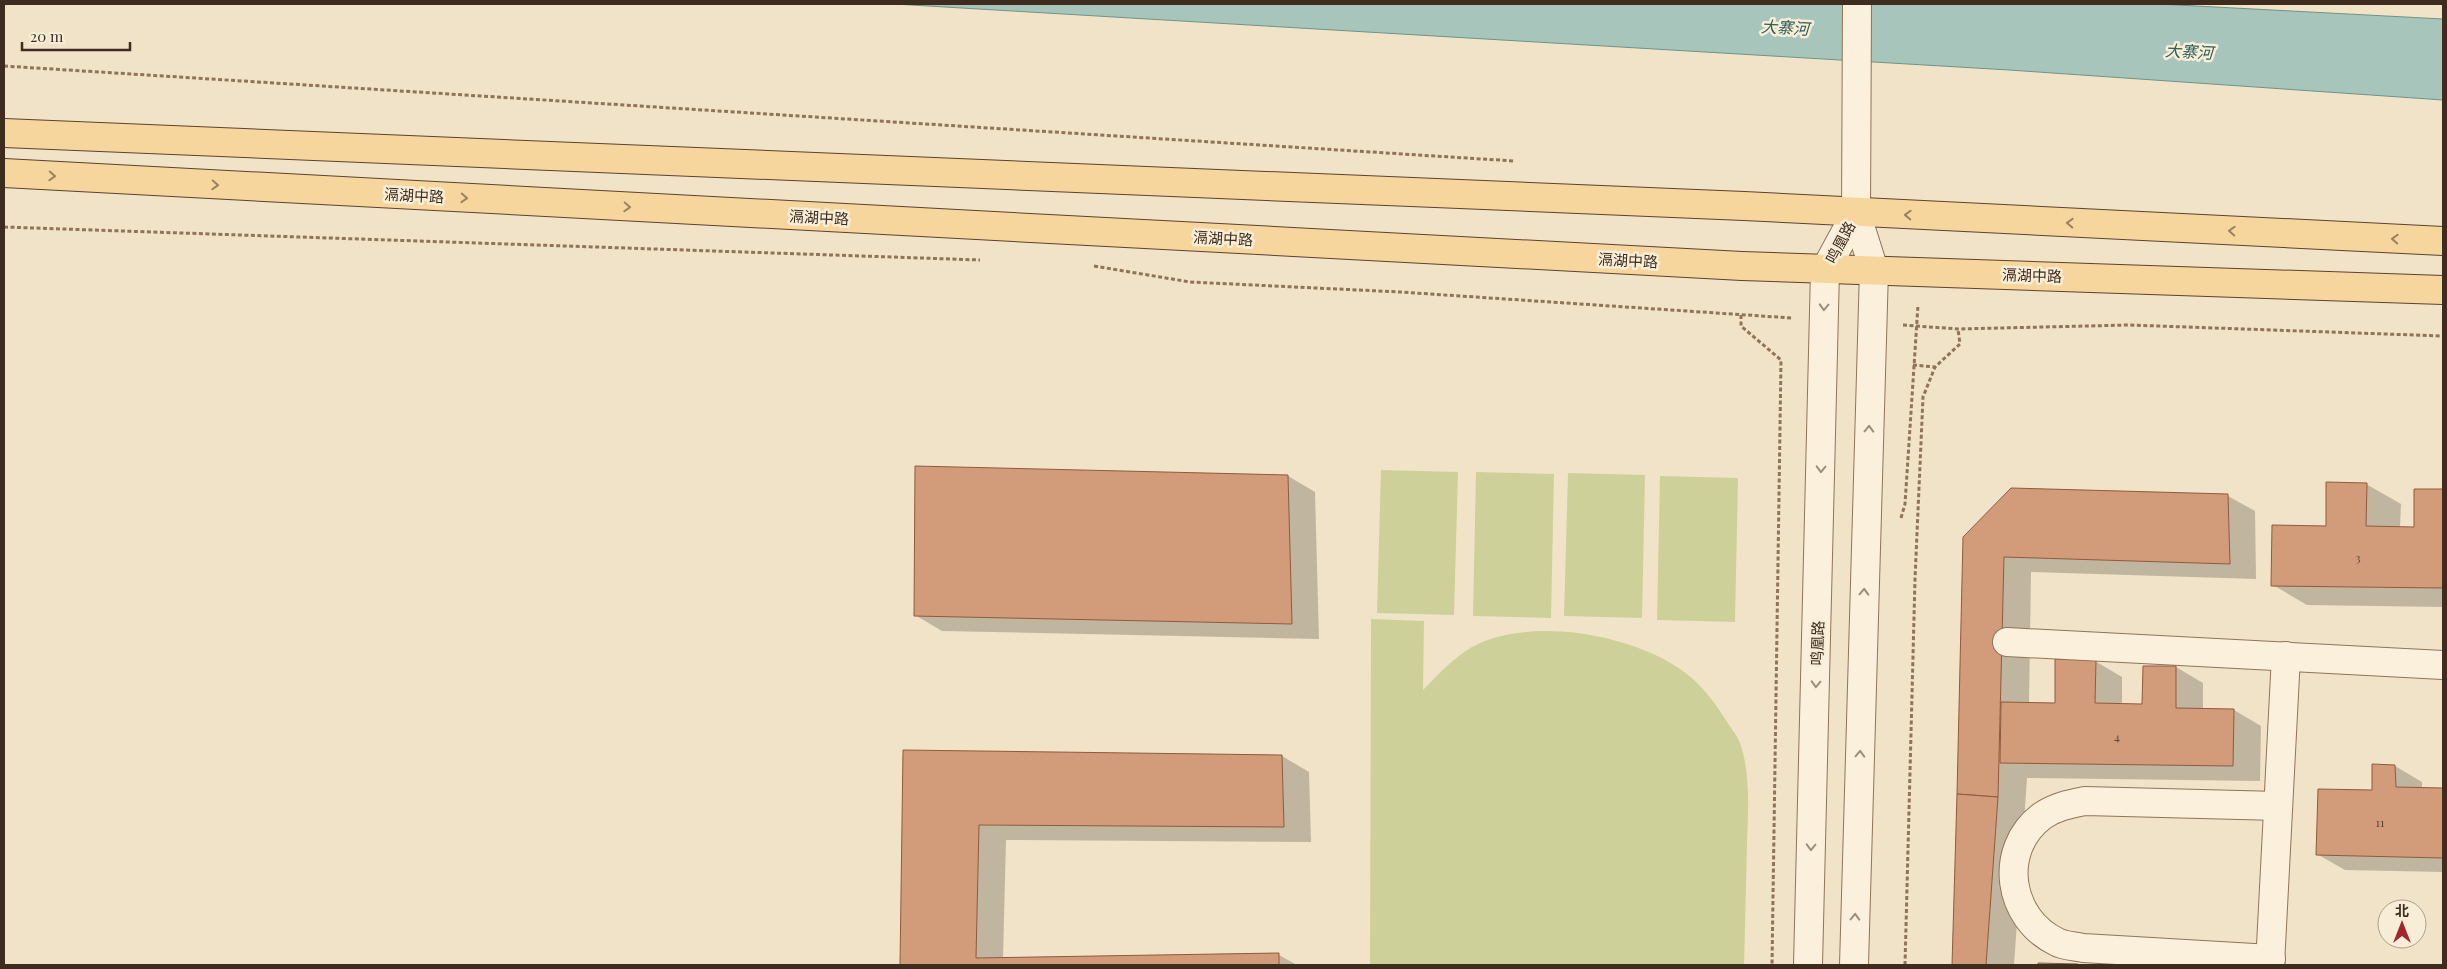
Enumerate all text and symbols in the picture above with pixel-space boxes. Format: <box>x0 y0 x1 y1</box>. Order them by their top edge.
water label: 大寨河 <box>1760 15 1813 39</box>
scale bar <box>22 20 130 52</box>
text: 20 m <box>30 26 64 46</box>
water label: 大寨河 <box>2164 39 2217 63</box>
one-way arrow <box>49 171 57 182</box>
one-way arrow <box>211 179 219 190</box>
street label: 滆湖中路 <box>384 183 444 207</box>
one-way arrow <box>461 192 469 203</box>
one-way arrow <box>623 201 631 212</box>
street label: 滆湖中路 <box>789 205 849 229</box>
one-way arrow <box>1903 210 1911 220</box>
street label: 鸣凰路 <box>1821 217 1859 267</box>
one-way arrow <box>2066 218 2074 228</box>
one-way arrow <box>2228 225 2236 236</box>
street label: 滆湖中路 <box>1193 226 1253 250</box>
one-way arrow <box>2390 233 2398 244</box>
street label: 滆湖中路 <box>1598 248 1658 272</box>
street label: 滆湖中路 <box>2002 264 2062 286</box>
one-way arrow <box>1819 303 1829 311</box>
one-way arrow <box>1863 425 1874 433</box>
one-way arrow <box>1816 465 1827 473</box>
house number: 3 <box>2355 549 2361 565</box>
one-way arrow <box>1859 587 1869 595</box>
street label: 鸣凰路 <box>1806 620 1828 666</box>
one-way arrow <box>1810 680 1821 688</box>
house number: 4 <box>2114 728 2120 744</box>
one-way arrow <box>1854 750 1865 758</box>
house number: 11 <box>2376 814 2385 830</box>
one-way arrow <box>1806 843 1817 851</box>
north arrow <box>2377 899 2427 949</box>
text: 北 <box>2395 901 2409 920</box>
one-way arrow <box>1850 912 1860 920</box>

